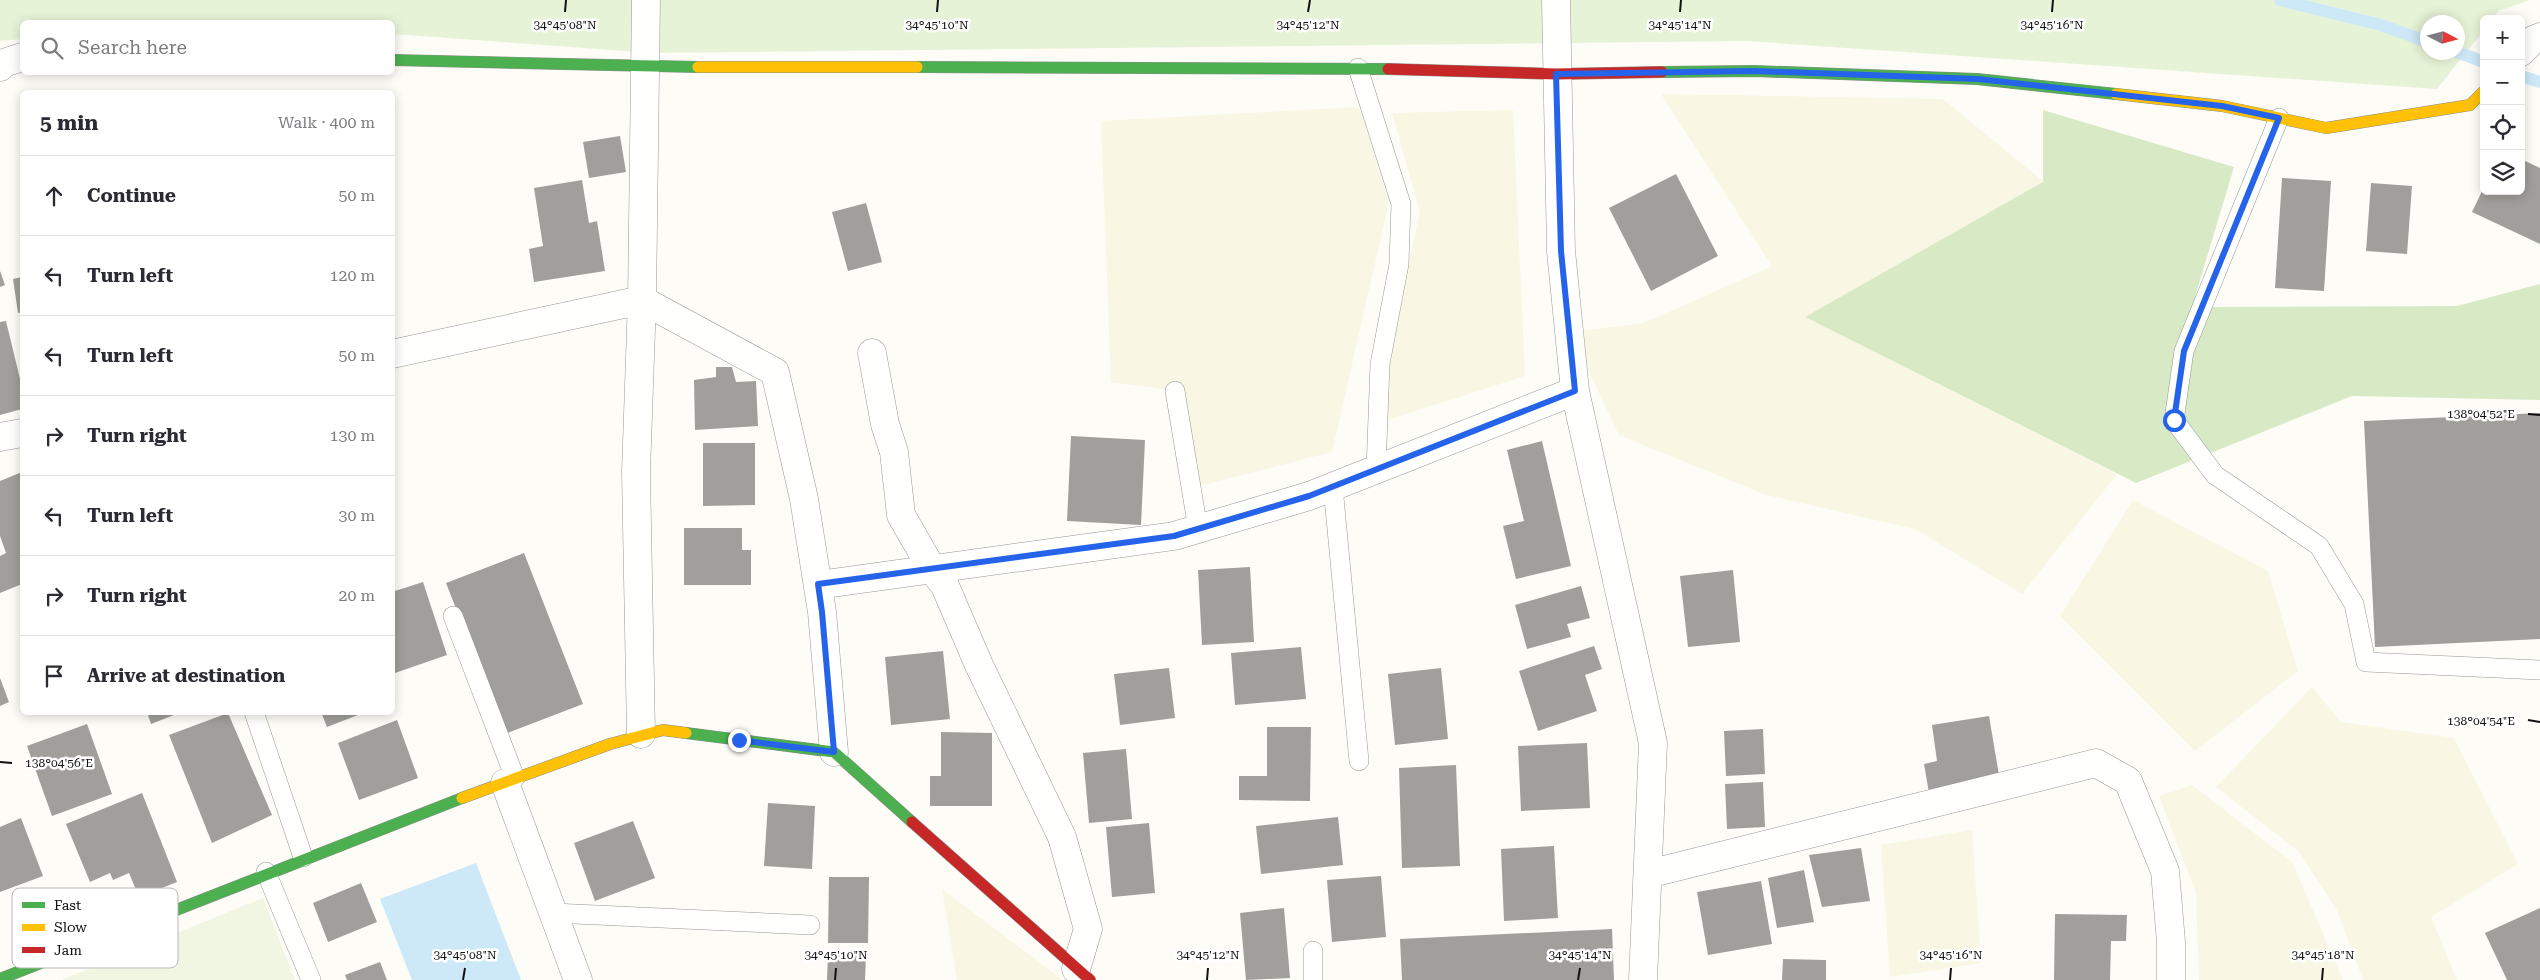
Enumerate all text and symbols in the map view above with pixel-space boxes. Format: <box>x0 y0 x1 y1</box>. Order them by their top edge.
north arrow <box>2420 15 2465 60</box>
map controls <box>2480 15 2525 195</box>
button: + <box>2480 15 2525 60</box>
text: 34°45'08"N <box>533 18 597 32</box>
text: 34°45'10"N <box>905 18 969 32</box>
text: 34°45'12"N <box>1276 18 1340 32</box>
text: 34°45'14"N <box>1648 18 1712 32</box>
text: 34°45'16"N <box>2020 18 2084 32</box>
search box <box>20 20 395 75</box>
icon: search <box>38 34 66 62</box>
text: Search here <box>78 36 187 59</box>
button: − <box>2480 60 2525 105</box>
button: locate <box>2480 105 2525 150</box>
text: 5 min <box>40 111 98 135</box>
text: Walk · 400 m <box>278 113 375 132</box>
button: layers <box>2480 150 2525 195</box>
icon: ahead <box>40 182 68 210</box>
text: Continue <box>87 184 176 207</box>
text: 50 m <box>338 186 375 205</box>
icon: left <box>40 262 68 290</box>
text: Turn left <box>87 264 173 287</box>
text: 120 m <box>329 266 375 285</box>
icon: left <box>40 342 68 370</box>
text: Turn left <box>87 344 173 367</box>
text: 50 m <box>338 346 375 365</box>
text: 138°04'52"E <box>2447 407 2515 421</box>
route start <box>2163 409 2186 432</box>
icon: right <box>40 422 68 450</box>
text: Turn right <box>87 424 187 447</box>
text: 130 m <box>329 426 375 445</box>
icon: left <box>40 502 68 530</box>
text: Turn left <box>87 504 173 527</box>
text: 30 m <box>338 506 375 525</box>
icon: right <box>40 582 68 610</box>
text: Turn right <box>87 584 187 607</box>
text: 20 m <box>338 586 375 605</box>
icon: arrive <box>40 662 68 690</box>
text: Arrive at destination <box>87 664 285 687</box>
text: 138°04'54"E <box>2447 714 2515 728</box>
route end <box>728 729 751 752</box>
text: 138°04'56"E <box>25 756 93 770</box>
legend <box>12 888 178 968</box>
text: Fast <box>54 897 81 913</box>
text: Slow <box>54 919 87 935</box>
text: Jam <box>54 942 82 958</box>
text: 34°45'08"N <box>433 948 497 962</box>
text: 34°45'10"N <box>804 948 868 962</box>
text: 34°45'12"N <box>1176 948 1240 962</box>
text: 34°45'14"N <box>1548 948 1612 962</box>
text: 34°45'16"N <box>1919 948 1983 962</box>
text: 34°45'18"N <box>2291 948 2355 962</box>

